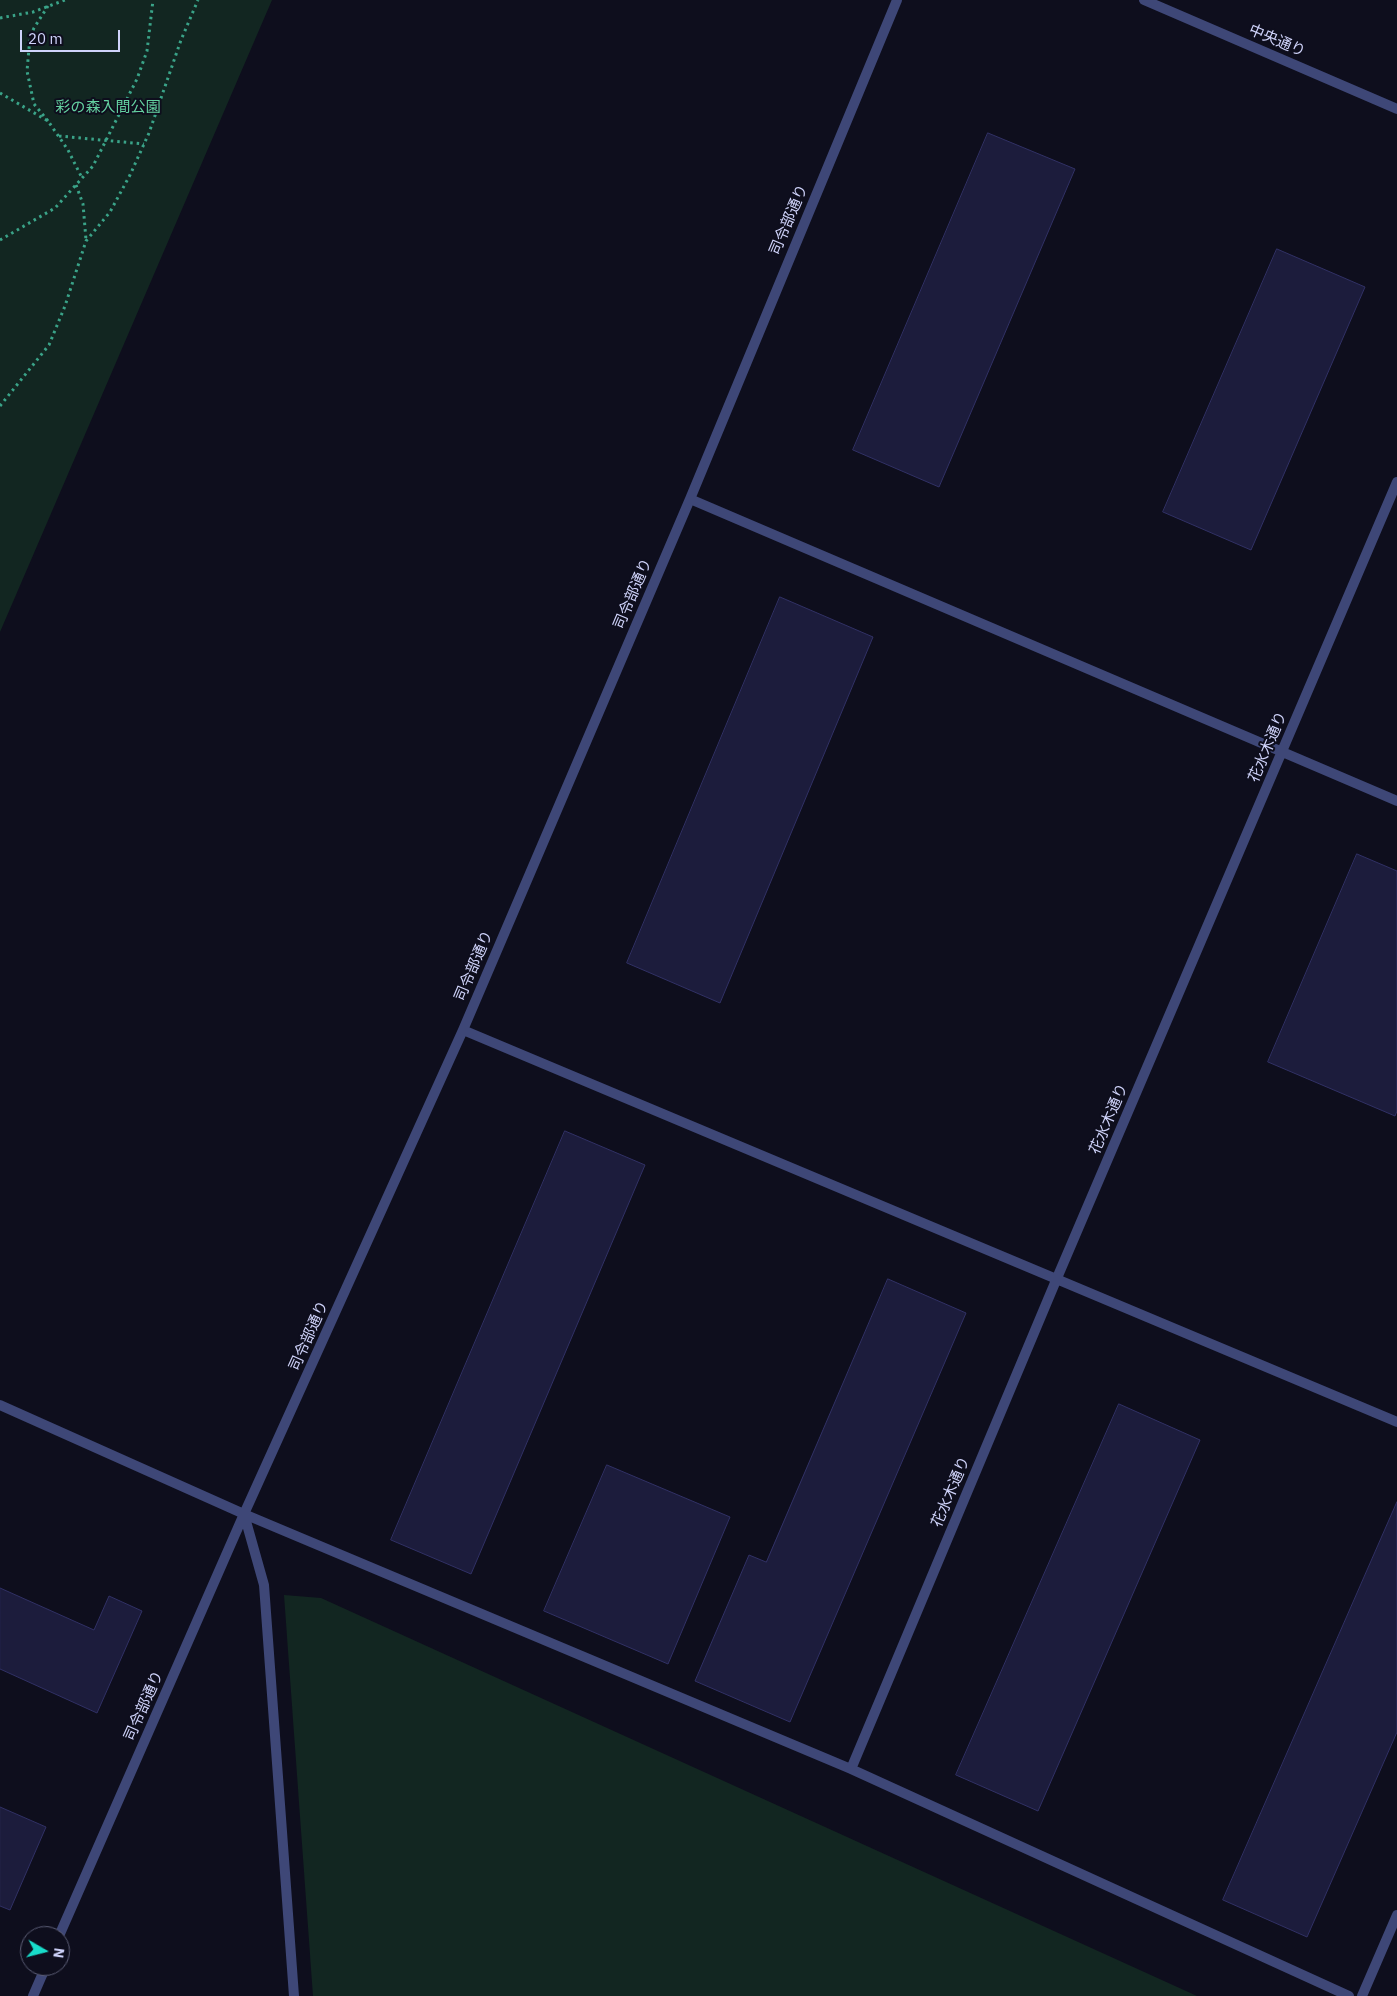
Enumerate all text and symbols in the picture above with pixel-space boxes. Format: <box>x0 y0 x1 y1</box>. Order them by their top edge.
scale bar <box>22 20 122 52</box>
street label: 中央通り <box>1246 21 1308 61</box>
text: 20 m <box>28 29 63 48</box>
park label: 彩の森入間公園 <box>56 99 160 117</box>
street label: 司令部通り <box>766 182 812 258</box>
street label: 司令部通り <box>610 556 656 632</box>
street label: 花水木通り <box>1245 709 1291 785</box>
street label: 司令部通り <box>451 928 497 1004</box>
street label: 花水木通り <box>1086 1081 1132 1157</box>
street label: 司令部通り <box>286 1298 332 1374</box>
street label: 花水木通り <box>928 1454 974 1530</box>
street label: 司令部通り <box>121 1668 167 1744</box>
north arrow <box>20 1926 70 1976</box>
text: N <box>49 1947 68 1959</box>

